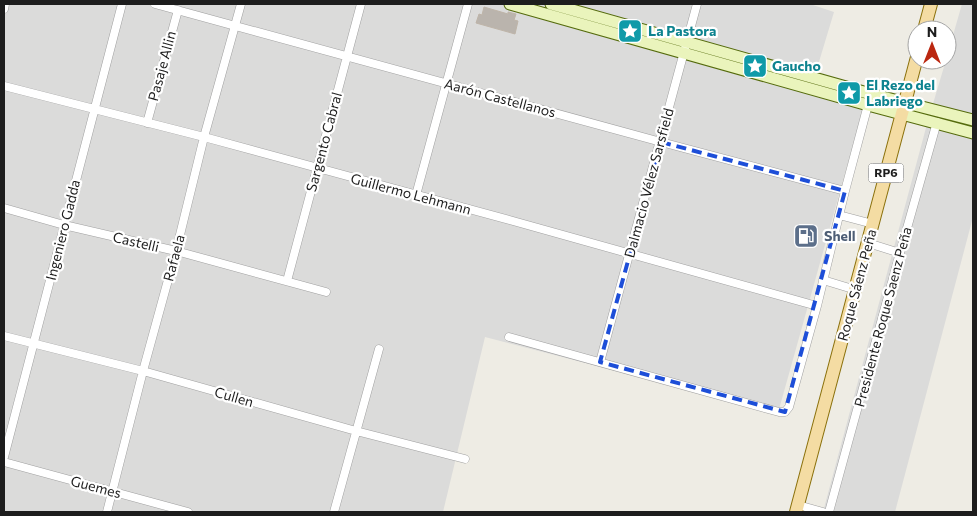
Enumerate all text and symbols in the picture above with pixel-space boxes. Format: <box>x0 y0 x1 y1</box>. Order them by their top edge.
place icon: La Pastora <box>617 18 643 44</box>
north arrow <box>907 20 957 70</box>
place label: La Pastora <box>648 22 716 39</box>
text: N <box>927 23 937 40</box>
street label: Pasaje Allin <box>144 29 179 103</box>
place icon: Gaucho <box>742 53 768 79</box>
place label: Gaucho <box>772 57 821 74</box>
street label: Aarón Castellanos <box>443 74 558 121</box>
place label: El Rezo del Labriego <box>866 76 935 109</box>
place icon: El Rezo del Labriego <box>836 80 862 106</box>
street label: Sargento Cabral <box>302 90 345 193</box>
street label: Dalmacio Vélez Sarsfield <box>620 106 677 260</box>
road number: RP6 <box>868 164 904 182</box>
street label: Guillermo Lehmann <box>349 169 473 218</box>
street label: Ingeniero Gadda <box>42 178 83 282</box>
fuel station icon: Shell <box>793 223 819 249</box>
street label: Presidente Roque Saenz Peña <box>850 225 915 409</box>
place label: Shell <box>824 227 856 244</box>
street label: Roque Sáenz Peña <box>833 227 880 343</box>
street label: Castelli <box>111 228 161 255</box>
street label: Rafaela <box>159 233 188 283</box>
street label: Cullen <box>213 383 256 410</box>
street label: Guemes <box>69 472 123 501</box>

